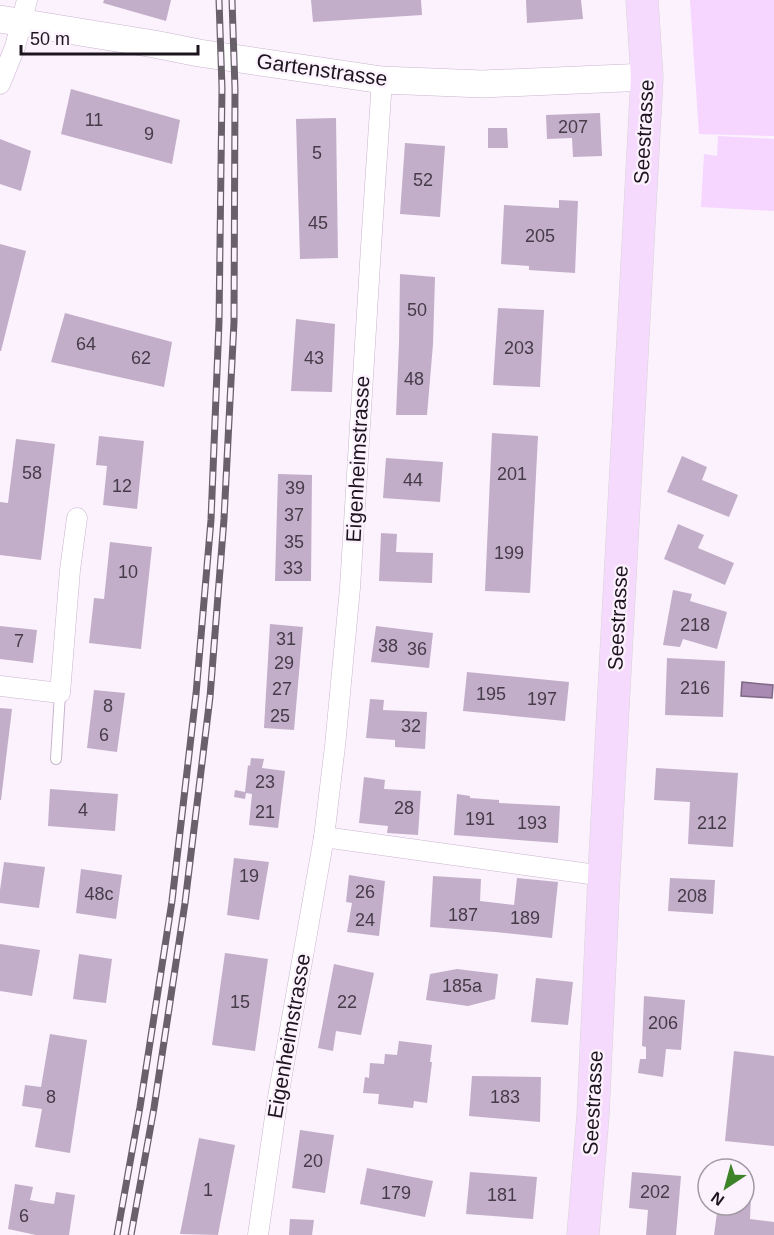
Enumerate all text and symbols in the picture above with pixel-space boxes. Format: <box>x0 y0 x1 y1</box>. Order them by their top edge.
scale bar <box>21 18 198 56</box>
text: 50 m <box>30 29 70 49</box>
street label: Gartenstrasse <box>255 49 389 90</box>
street label: Seestrasse <box>629 79 658 185</box>
house number: 11 <box>85 110 103 130</box>
house number: 207 <box>558 117 588 137</box>
house number: 9 <box>144 124 154 144</box>
house number: 5 <box>312 143 322 163</box>
house number: 52 <box>413 170 433 190</box>
house number: 45 <box>308 213 328 233</box>
house number: 205 <box>525 226 555 246</box>
house number: 50 <box>407 300 427 320</box>
house number: 64 <box>76 334 96 354</box>
house number: 203 <box>504 338 534 358</box>
house number: 62 <box>131 348 151 368</box>
house number: 43 <box>304 348 324 368</box>
house number: 48 <box>404 369 424 389</box>
street label: Eigenheimstrasse <box>342 375 373 543</box>
house number: 58 <box>22 463 42 483</box>
house number: 201 <box>497 464 527 484</box>
house number: 44 <box>403 470 423 490</box>
house number: 12 <box>112 476 132 496</box>
house number: 39 <box>285 478 305 498</box>
house number: 37 <box>284 505 304 525</box>
house number: 35 <box>284 532 304 552</box>
house number: 199 <box>494 543 524 563</box>
house number: 33 <box>283 558 303 578</box>
house number: 10 <box>118 562 138 582</box>
street label: Seestrasse <box>603 565 632 671</box>
house number: 218 <box>680 615 710 635</box>
house number: 31 <box>276 629 296 649</box>
house number: 7 <box>14 631 24 651</box>
house number: 38 <box>378 636 398 656</box>
house number: 36 <box>407 639 427 659</box>
house number: 29 <box>274 653 294 673</box>
house number: 216 <box>680 678 710 698</box>
house number: 27 <box>272 679 292 699</box>
house number: 195 <box>476 684 506 704</box>
house number: 197 <box>527 689 557 709</box>
house number: 8 <box>103 696 113 716</box>
house number: 25 <box>270 706 290 726</box>
house number: 32 <box>401 716 421 736</box>
house number: 6 <box>99 725 109 745</box>
house number: 23 <box>255 772 275 792</box>
house number: 28 <box>394 798 414 818</box>
house number: 4 <box>78 800 88 820</box>
house number: 21 <box>255 802 275 822</box>
house number: 191 <box>465 809 495 829</box>
house number: 193 <box>517 813 547 833</box>
house number: 212 <box>697 813 727 833</box>
house number: 19 <box>239 866 259 886</box>
house number: 26 <box>355 882 375 902</box>
house number: 48c <box>84 884 114 904</box>
house number: 208 <box>677 886 707 906</box>
house number: 187 <box>448 905 478 925</box>
house number: 189 <box>510 908 540 928</box>
house number: 24 <box>355 910 375 930</box>
street label: Eigenheimstrasse <box>263 952 314 1120</box>
house number: 185a <box>442 976 483 996</box>
house number: 15 <box>230 992 250 1012</box>
house number: 22 <box>337 992 357 1012</box>
house number: 206 <box>648 1013 678 1033</box>
street label: Seestrasse <box>578 1050 607 1156</box>
house number: 8 <box>46 1087 56 1107</box>
house number: 183 <box>490 1087 520 1107</box>
house number: 20 <box>303 1151 323 1171</box>
north arrow <box>696 1157 756 1217</box>
house number: 1 <box>203 1180 213 1200</box>
house number: 202 <box>640 1182 670 1202</box>
house number: 179 <box>381 1183 411 1203</box>
house number: 181 <box>487 1185 517 1205</box>
text: N <box>708 1188 727 1209</box>
house number: 6 <box>19 1206 29 1226</box>

